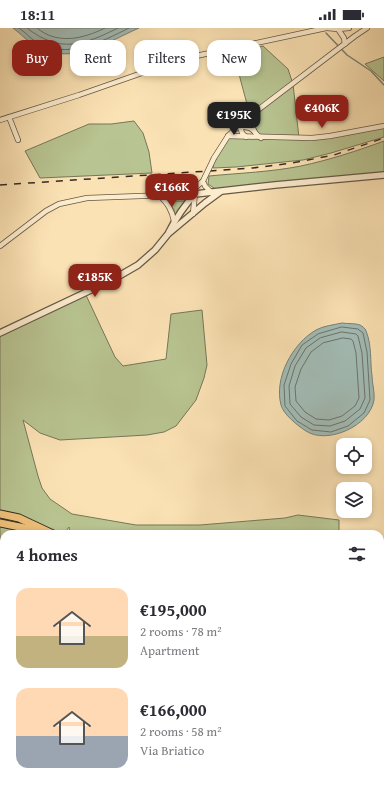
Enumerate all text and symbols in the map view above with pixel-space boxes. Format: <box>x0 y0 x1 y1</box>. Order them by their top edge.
text: 18:11 <box>20 4 55 25</box>
chip: Buy <box>12 40 62 76</box>
chip: Rent <box>70 40 126 76</box>
chip: Filters <box>134 40 199 76</box>
chip: New <box>207 40 261 76</box>
pin: €406K <box>294 95 350 129</box>
text: €406K <box>304 98 340 117</box>
pin: €195K <box>206 102 262 136</box>
text: €195K <box>216 105 252 124</box>
pin: €166K <box>144 174 200 208</box>
text: €166K <box>154 177 190 196</box>
pin: €185K <box>67 264 123 298</box>
text: €185K <box>77 267 113 286</box>
map controls <box>336 438 372 518</box>
button: locate <box>336 438 372 474</box>
button: layers <box>336 482 372 518</box>
text: 4 homes <box>16 542 78 567</box>
icon: filters <box>346 543 368 565</box>
text: €195,000 <box>140 597 206 622</box>
icon: home <box>48 604 96 652</box>
text: 2 rooms · 78 m² <box>140 622 222 641</box>
text: Apartment <box>140 641 200 660</box>
text: €166,000 <box>140 697 206 722</box>
icon: home <box>48 704 96 752</box>
text: 2 rooms · 58 m² <box>140 722 222 741</box>
text: Via Briatico <box>140 741 204 760</box>

